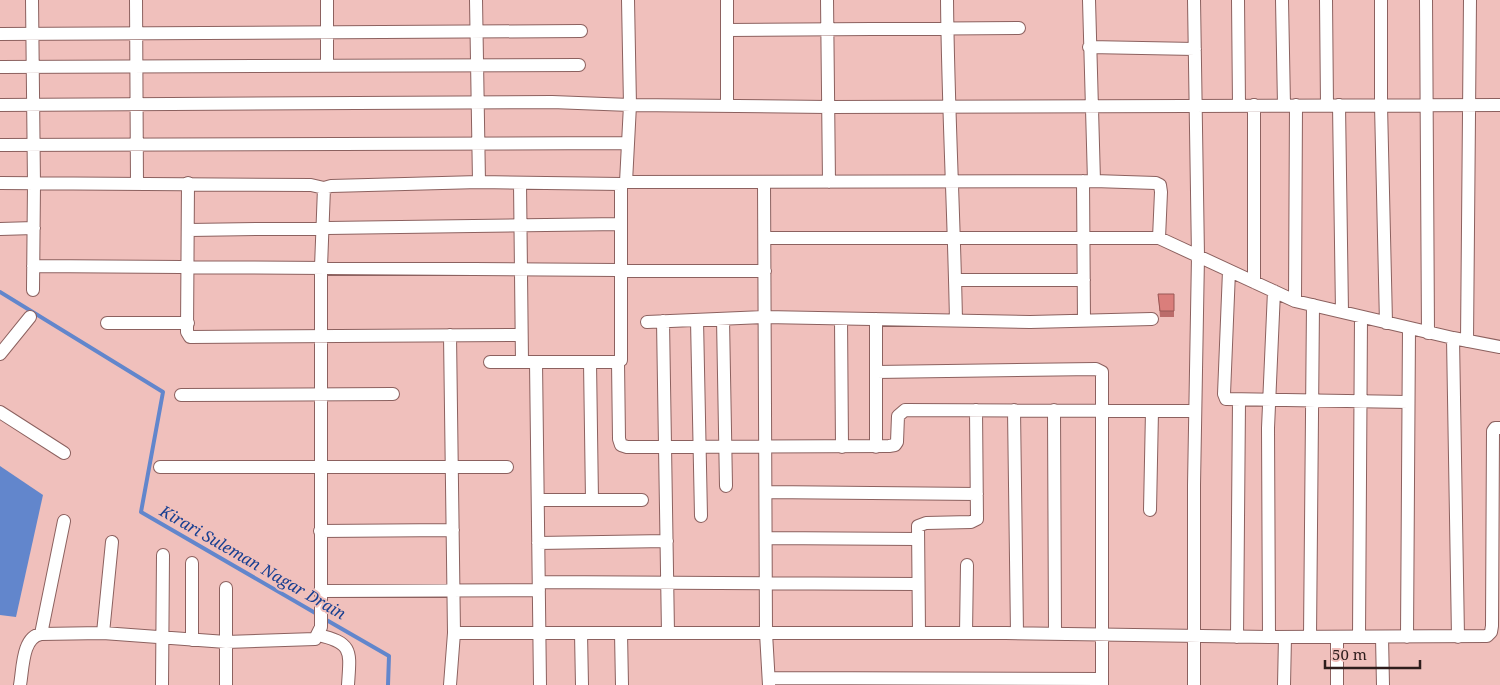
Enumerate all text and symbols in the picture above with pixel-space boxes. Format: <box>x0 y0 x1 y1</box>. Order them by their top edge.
water label: Kirari Suleman Nagar Drain <box>155 499 350 625</box>
scale bar <box>1325 638 1420 670</box>
text: 50 m <box>1332 644 1367 664</box>

